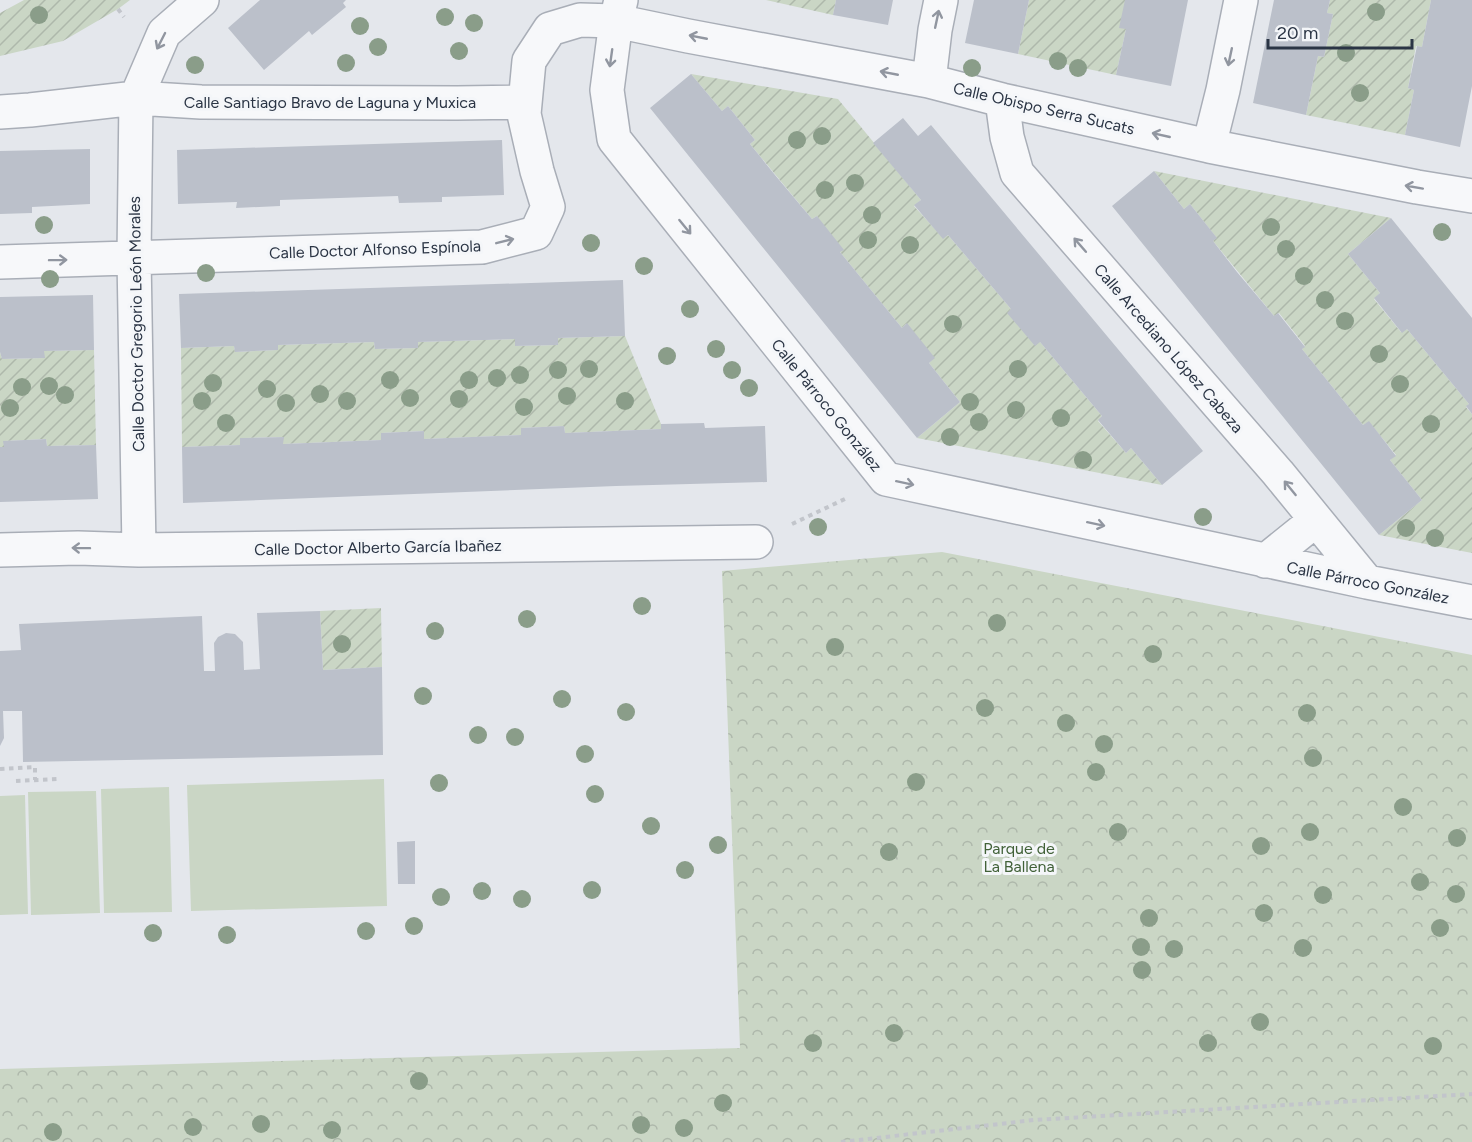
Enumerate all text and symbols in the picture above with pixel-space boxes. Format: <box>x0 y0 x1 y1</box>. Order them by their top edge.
one-way arrow <box>932 10 943 30</box>
scale bar <box>1268 12 1412 50</box>
text: 20 m <box>1277 22 1318 44</box>
one-way arrow <box>155 32 167 50</box>
one-way arrow <box>688 32 708 43</box>
one-way arrow <box>606 47 617 67</box>
one-way arrow <box>1223 48 1235 67</box>
one-way arrow <box>880 67 900 78</box>
street label: Calle Obispo Serra Sucats <box>951 78 1136 139</box>
street label: Calle Santiago Bravo de Laguna y Muxica <box>184 93 476 112</box>
one-way arrow <box>1152 129 1171 141</box>
one-way arrow <box>1405 181 1425 192</box>
street label: Calle Doctor Gregorio León Morales <box>125 196 148 452</box>
one-way arrow <box>678 219 691 235</box>
one-way arrow <box>495 234 514 246</box>
street label: Calle Doctor Alfonso Espínola <box>269 236 481 263</box>
one-way arrow <box>1073 238 1087 253</box>
one-way arrow <box>48 255 68 266</box>
street label: Calle Arcediano López Cabeza <box>1090 260 1247 437</box>
street label: Calle Párroco González <box>767 335 886 476</box>
one-way arrow <box>895 478 914 489</box>
one-way arrow <box>1284 480 1297 496</box>
one-way arrow <box>1085 519 1105 530</box>
street label: Calle Doctor Alberto García Ibañez <box>254 536 502 559</box>
one-way arrow <box>71 542 91 554</box>
street label: Calle Párroco González <box>1285 557 1451 608</box>
park label: Parque de La Ballena <box>983 839 1055 876</box>

